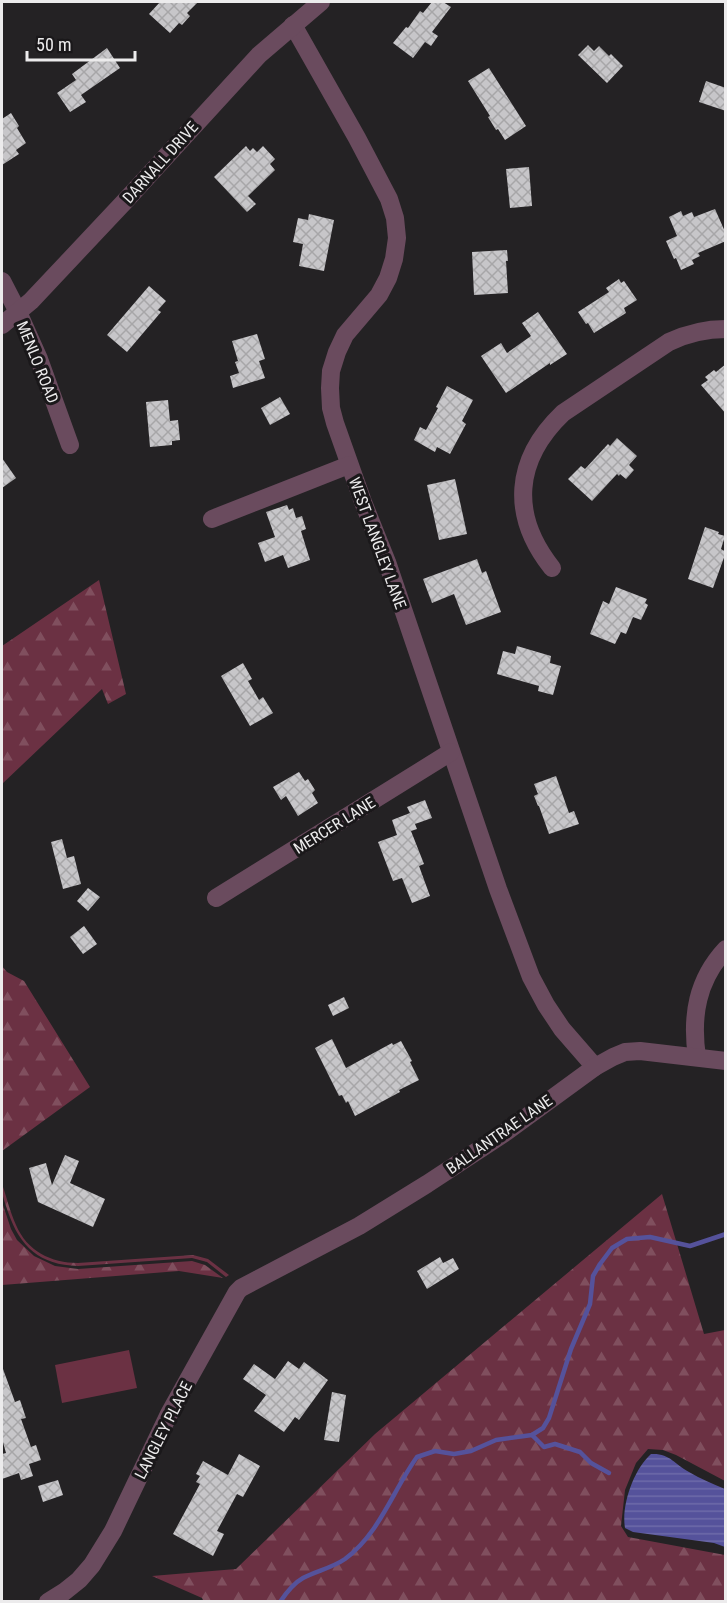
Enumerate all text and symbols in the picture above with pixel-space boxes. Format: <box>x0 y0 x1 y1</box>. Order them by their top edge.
scale bar <box>27 24 135 62</box>
text: 50 m <box>36 34 71 55</box>
street label: DARNALL DRIVE <box>119 118 202 207</box>
street label: MENLO ROAD <box>12 318 63 406</box>
street label: WEST LANGLEY LANE <box>345 475 410 612</box>
street label: MERCER LANE <box>290 793 379 858</box>
street label: BALLANTRAE LANE <box>443 1091 556 1178</box>
street label: LANGLEY PLACE <box>131 1378 196 1482</box>

